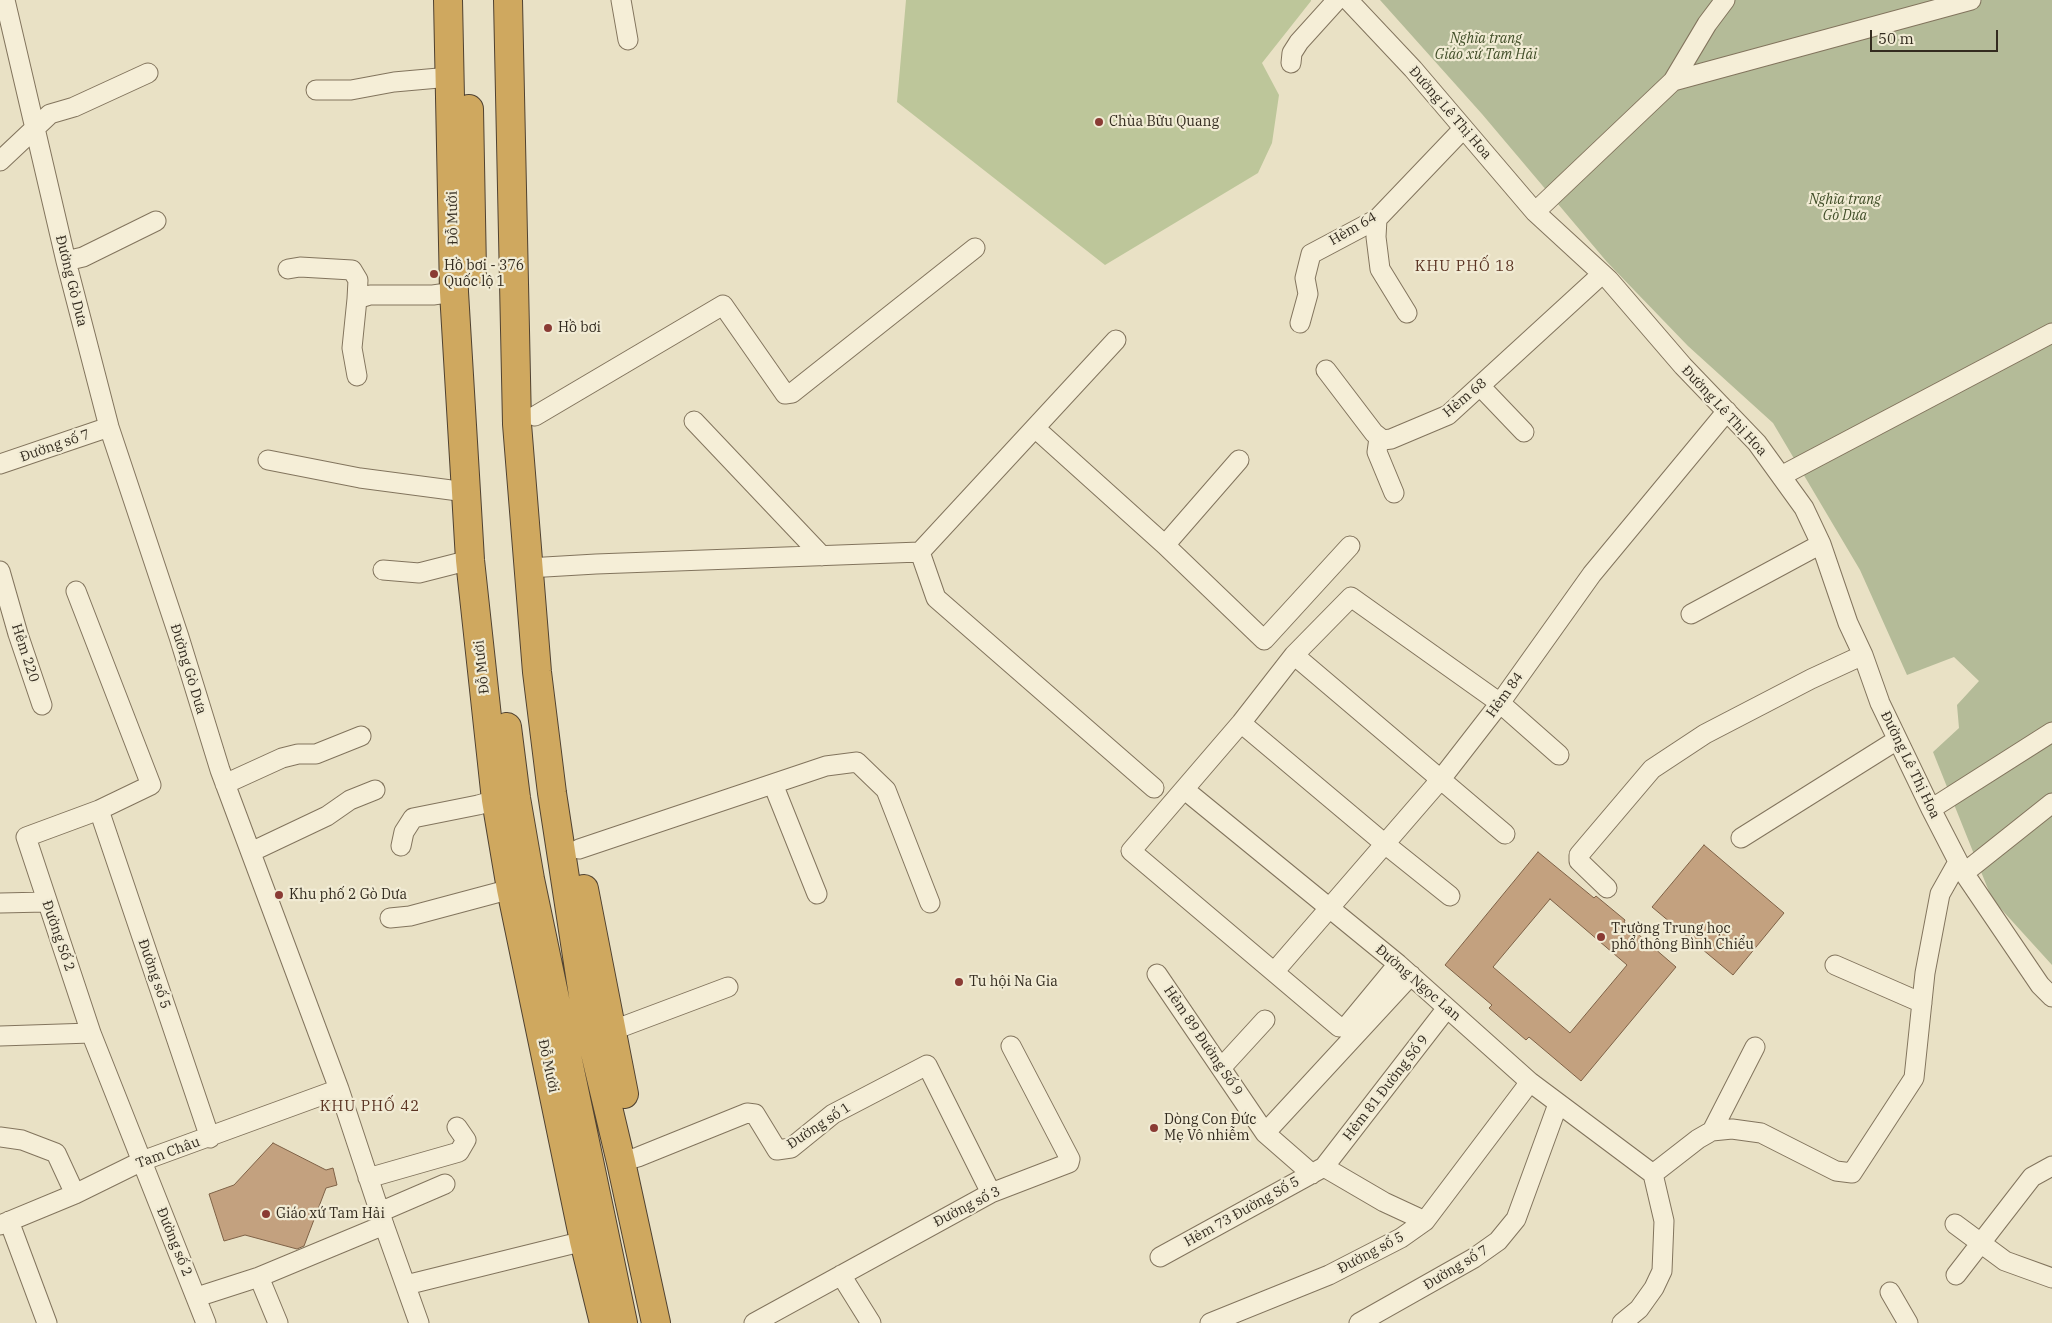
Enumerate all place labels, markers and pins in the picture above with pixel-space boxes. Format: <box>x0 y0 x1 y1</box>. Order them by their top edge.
place label: Chùa Bửu Quang <box>1109 114 1219 130</box>
marker: Chùa Bửu Quang <box>1093 116 1105 128</box>
place label: Hồ bơi - 376 Quốc lộ 1 <box>444 258 524 290</box>
marker: Hồ bơi - 376 Quốc lộ 1 <box>428 268 440 280</box>
place label: Hồ bơi <box>558 320 601 336</box>
marker: Hồ bơi <box>542 322 554 334</box>
place label: Khu phố 2 Gò Dưa <box>289 887 407 903</box>
marker: Khu phố 2 Gò Dưa <box>273 889 285 901</box>
place label: Trường Trung học phổ thông Bình Chiểu <box>1611 921 1754 954</box>
marker: Trường Trung học phổ thông Bình Chiểu <box>1595 931 1607 943</box>
place label: Tu hội Na Gia <box>969 974 1058 990</box>
marker: Tu hội Na Gia <box>953 976 965 988</box>
place label: Dòng Con Đức Mẹ Vô nhiễm <box>1164 1112 1256 1144</box>
marker: Dòng Con Đức Mẹ Vô nhiễm <box>1148 1122 1160 1134</box>
place label: Giáo xứ Tam Hải <box>276 1206 385 1222</box>
marker: Giáo xứ Tam Hải <box>260 1208 272 1220</box>

